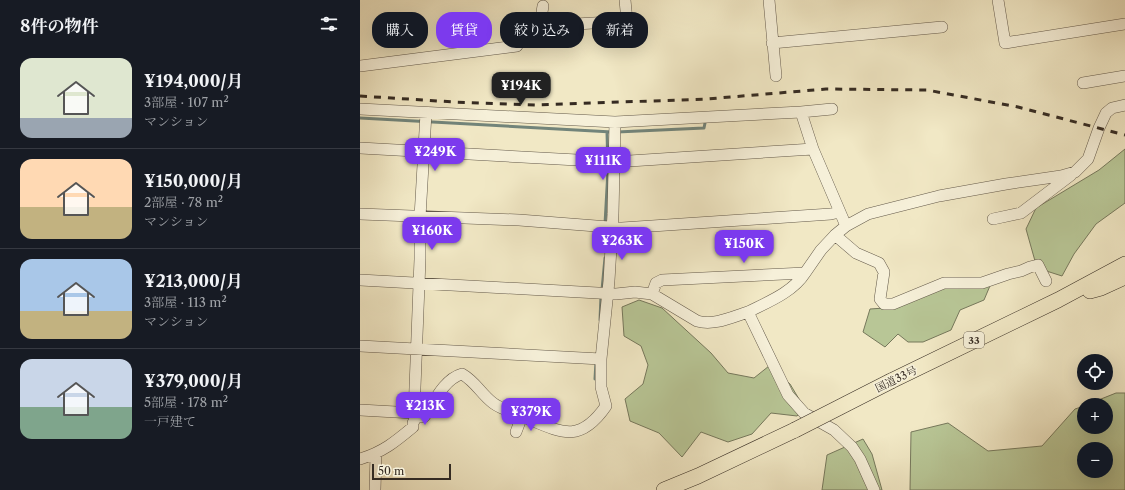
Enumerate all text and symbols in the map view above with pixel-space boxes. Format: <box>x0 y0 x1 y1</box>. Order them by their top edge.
chip: 購入 <box>372 12 428 48</box>
chip: 賃貸 <box>436 12 492 48</box>
chip: 絞り込み <box>500 12 584 48</box>
chip: 新着 <box>592 12 648 48</box>
icon: filters <box>318 13 340 35</box>
text: 8件の物件 <box>20 16 98 36</box>
text: ¥194,000/月 <box>144 71 244 91</box>
pin: ¥194K <box>493 72 549 106</box>
icon: home <box>52 74 100 122</box>
text: ¥194K <box>501 77 541 93</box>
text: 3部屋 · 107 m² <box>144 94 229 110</box>
text: マンション <box>144 113 208 129</box>
pin: ¥249K <box>407 138 463 172</box>
text: ¥249K <box>414 143 456 159</box>
pin: ¥111K <box>575 147 631 181</box>
text: ¥111K <box>585 152 621 168</box>
text: ¥150,000/月 <box>144 171 243 191</box>
icon: home <box>52 175 100 223</box>
text: 2部屋 · 78 m² <box>144 194 223 210</box>
text: マンション <box>144 213 208 229</box>
pin: ¥160K <box>404 217 460 251</box>
text: ¥160K <box>411 222 453 238</box>
pin: ¥263K <box>594 227 650 261</box>
pin: ¥150K <box>716 230 772 264</box>
text: ¥263K <box>601 232 643 248</box>
text: ¥150K <box>724 235 764 251</box>
text: ¥213,000/月 <box>144 271 243 291</box>
icon: home <box>52 275 100 323</box>
text: 3部屋 · 113 m² <box>144 294 227 310</box>
text: マンション <box>144 313 208 329</box>
road number: 33 <box>964 332 984 348</box>
map controls <box>1077 354 1113 478</box>
button: locate <box>1077 354 1113 390</box>
street label: 国道33号 <box>873 363 919 395</box>
text: ¥379,000/月 <box>144 371 244 391</box>
icon: home <box>52 375 100 423</box>
pin: ¥213K <box>397 392 453 426</box>
text: 5部屋 · 178 m² <box>144 394 228 410</box>
text: ¥213K <box>405 397 445 413</box>
pin: ¥379K <box>503 398 559 432</box>
button: + <box>1077 398 1113 434</box>
text: ¥379K <box>510 403 552 419</box>
text: 一戸建て <box>144 413 196 429</box>
button: − <box>1077 442 1113 478</box>
scale bar <box>372 462 451 481</box>
text: 50 m <box>378 464 404 478</box>

